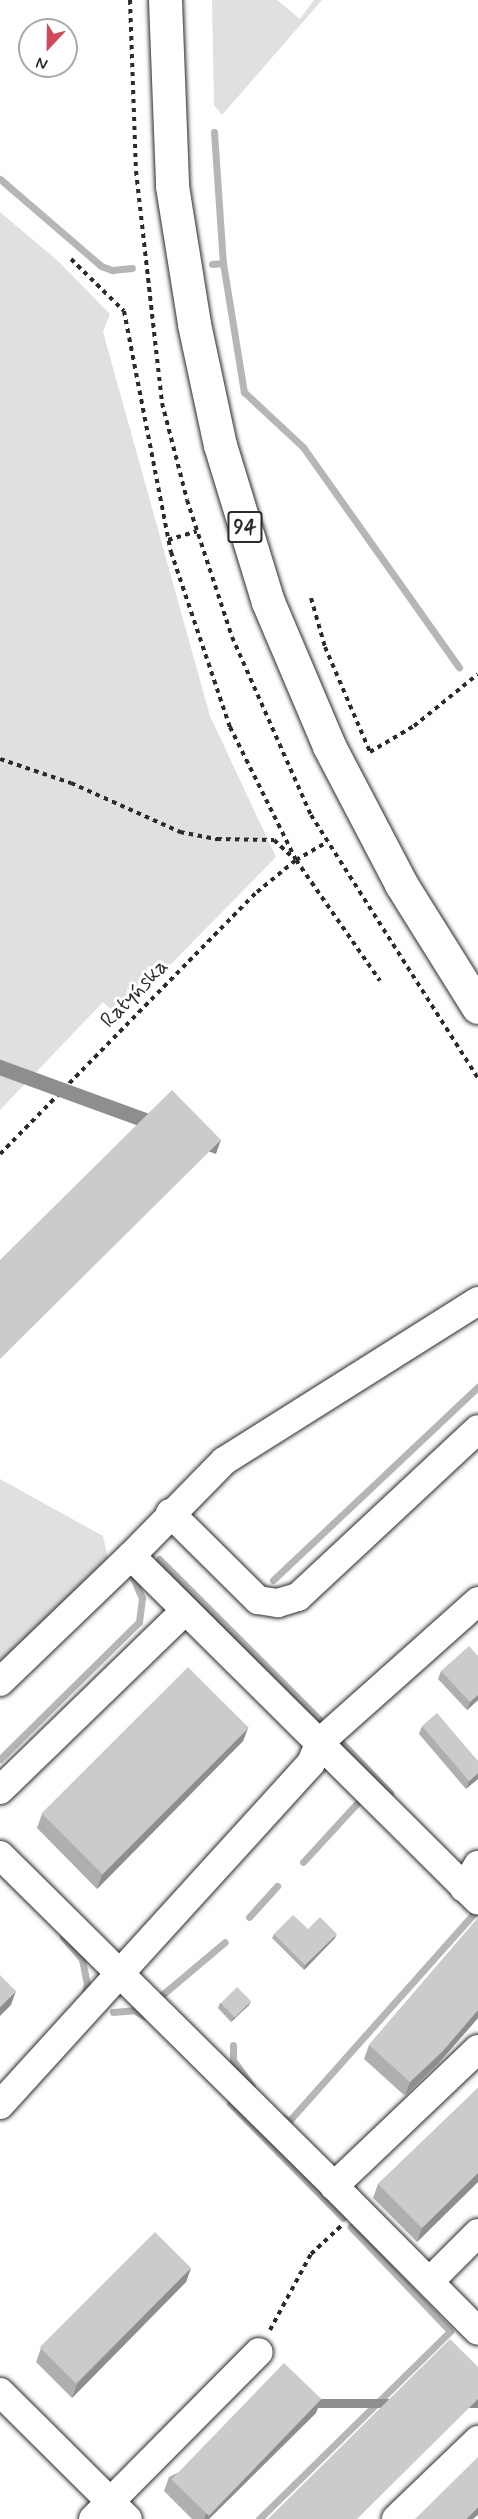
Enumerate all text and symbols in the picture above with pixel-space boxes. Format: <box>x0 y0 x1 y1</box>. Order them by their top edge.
north arrow <box>18 18 78 78</box>
text: N <box>33 52 51 75</box>
road number: 94 <box>227 509 263 545</box>
street label: Ratyńska <box>96 954 174 1034</box>

